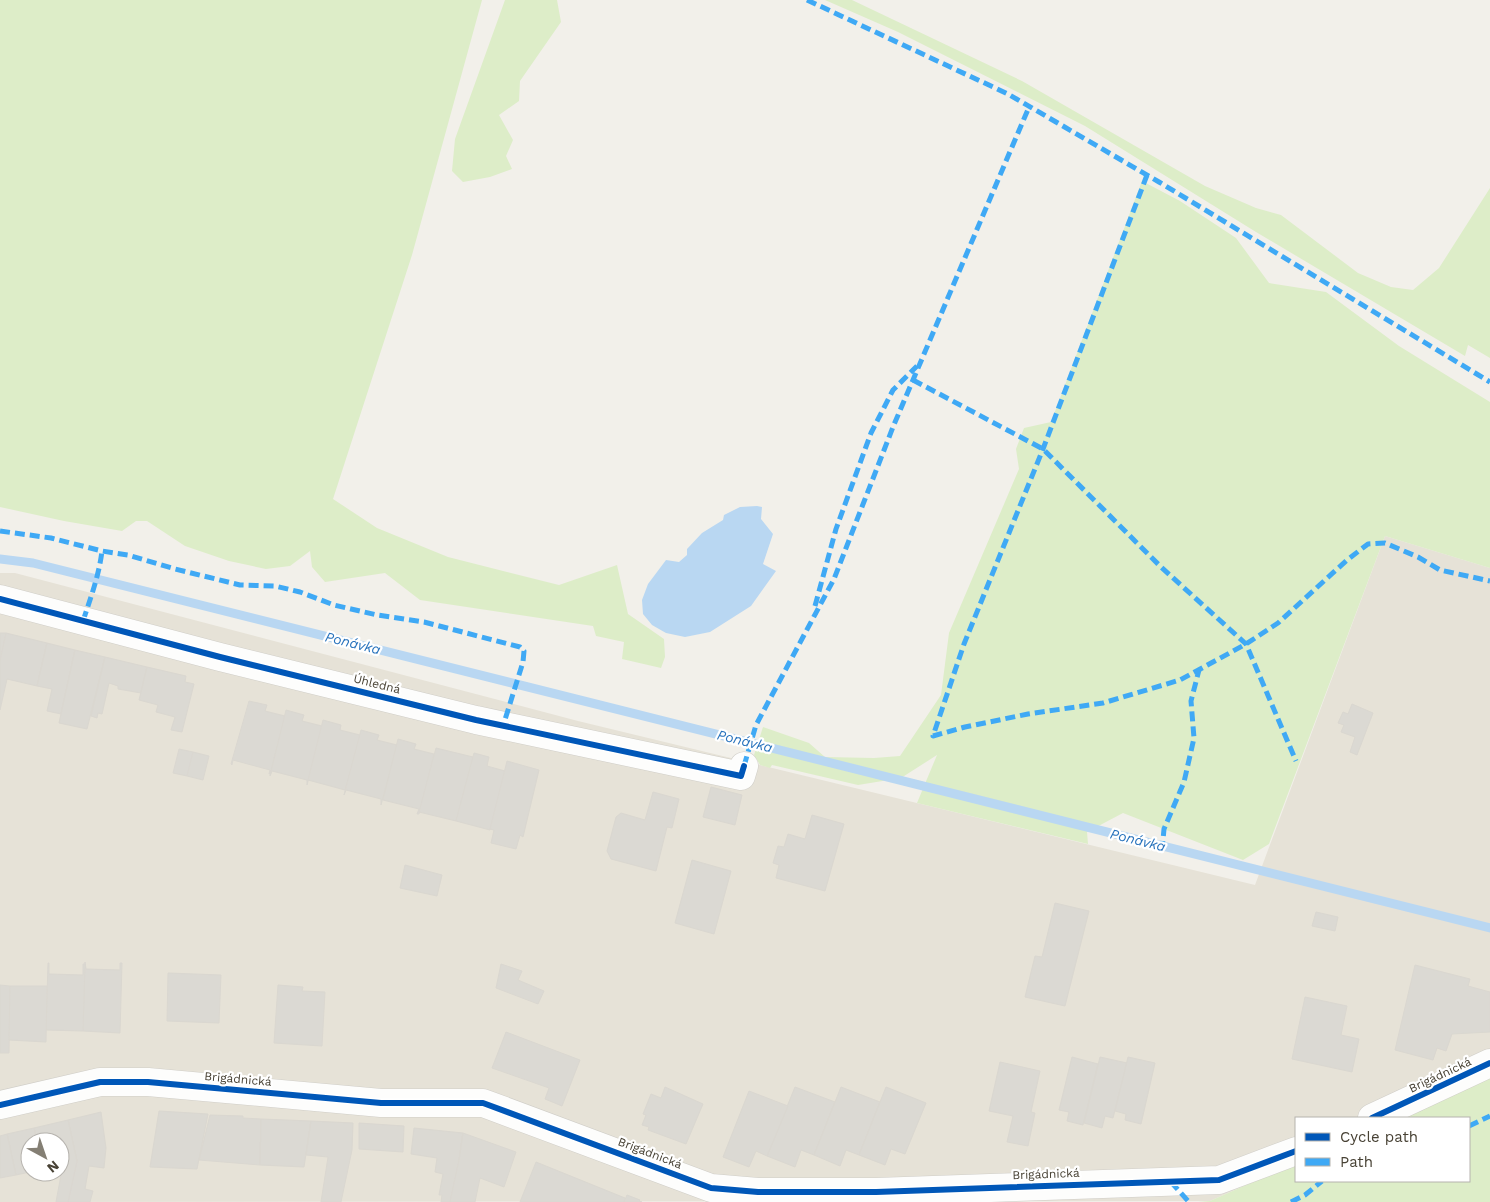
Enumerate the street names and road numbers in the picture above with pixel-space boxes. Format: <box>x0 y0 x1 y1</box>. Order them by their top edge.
street label: Úhledná <box>352 671 402 697</box>
street label: Brigádnická <box>1406 1054 1474 1096</box>
street label: Brigádnická <box>204 1069 272 1089</box>
street label: Brigádnická <box>616 1134 684 1172</box>
street label: Brigádnická <box>1012 1166 1080 1182</box>

